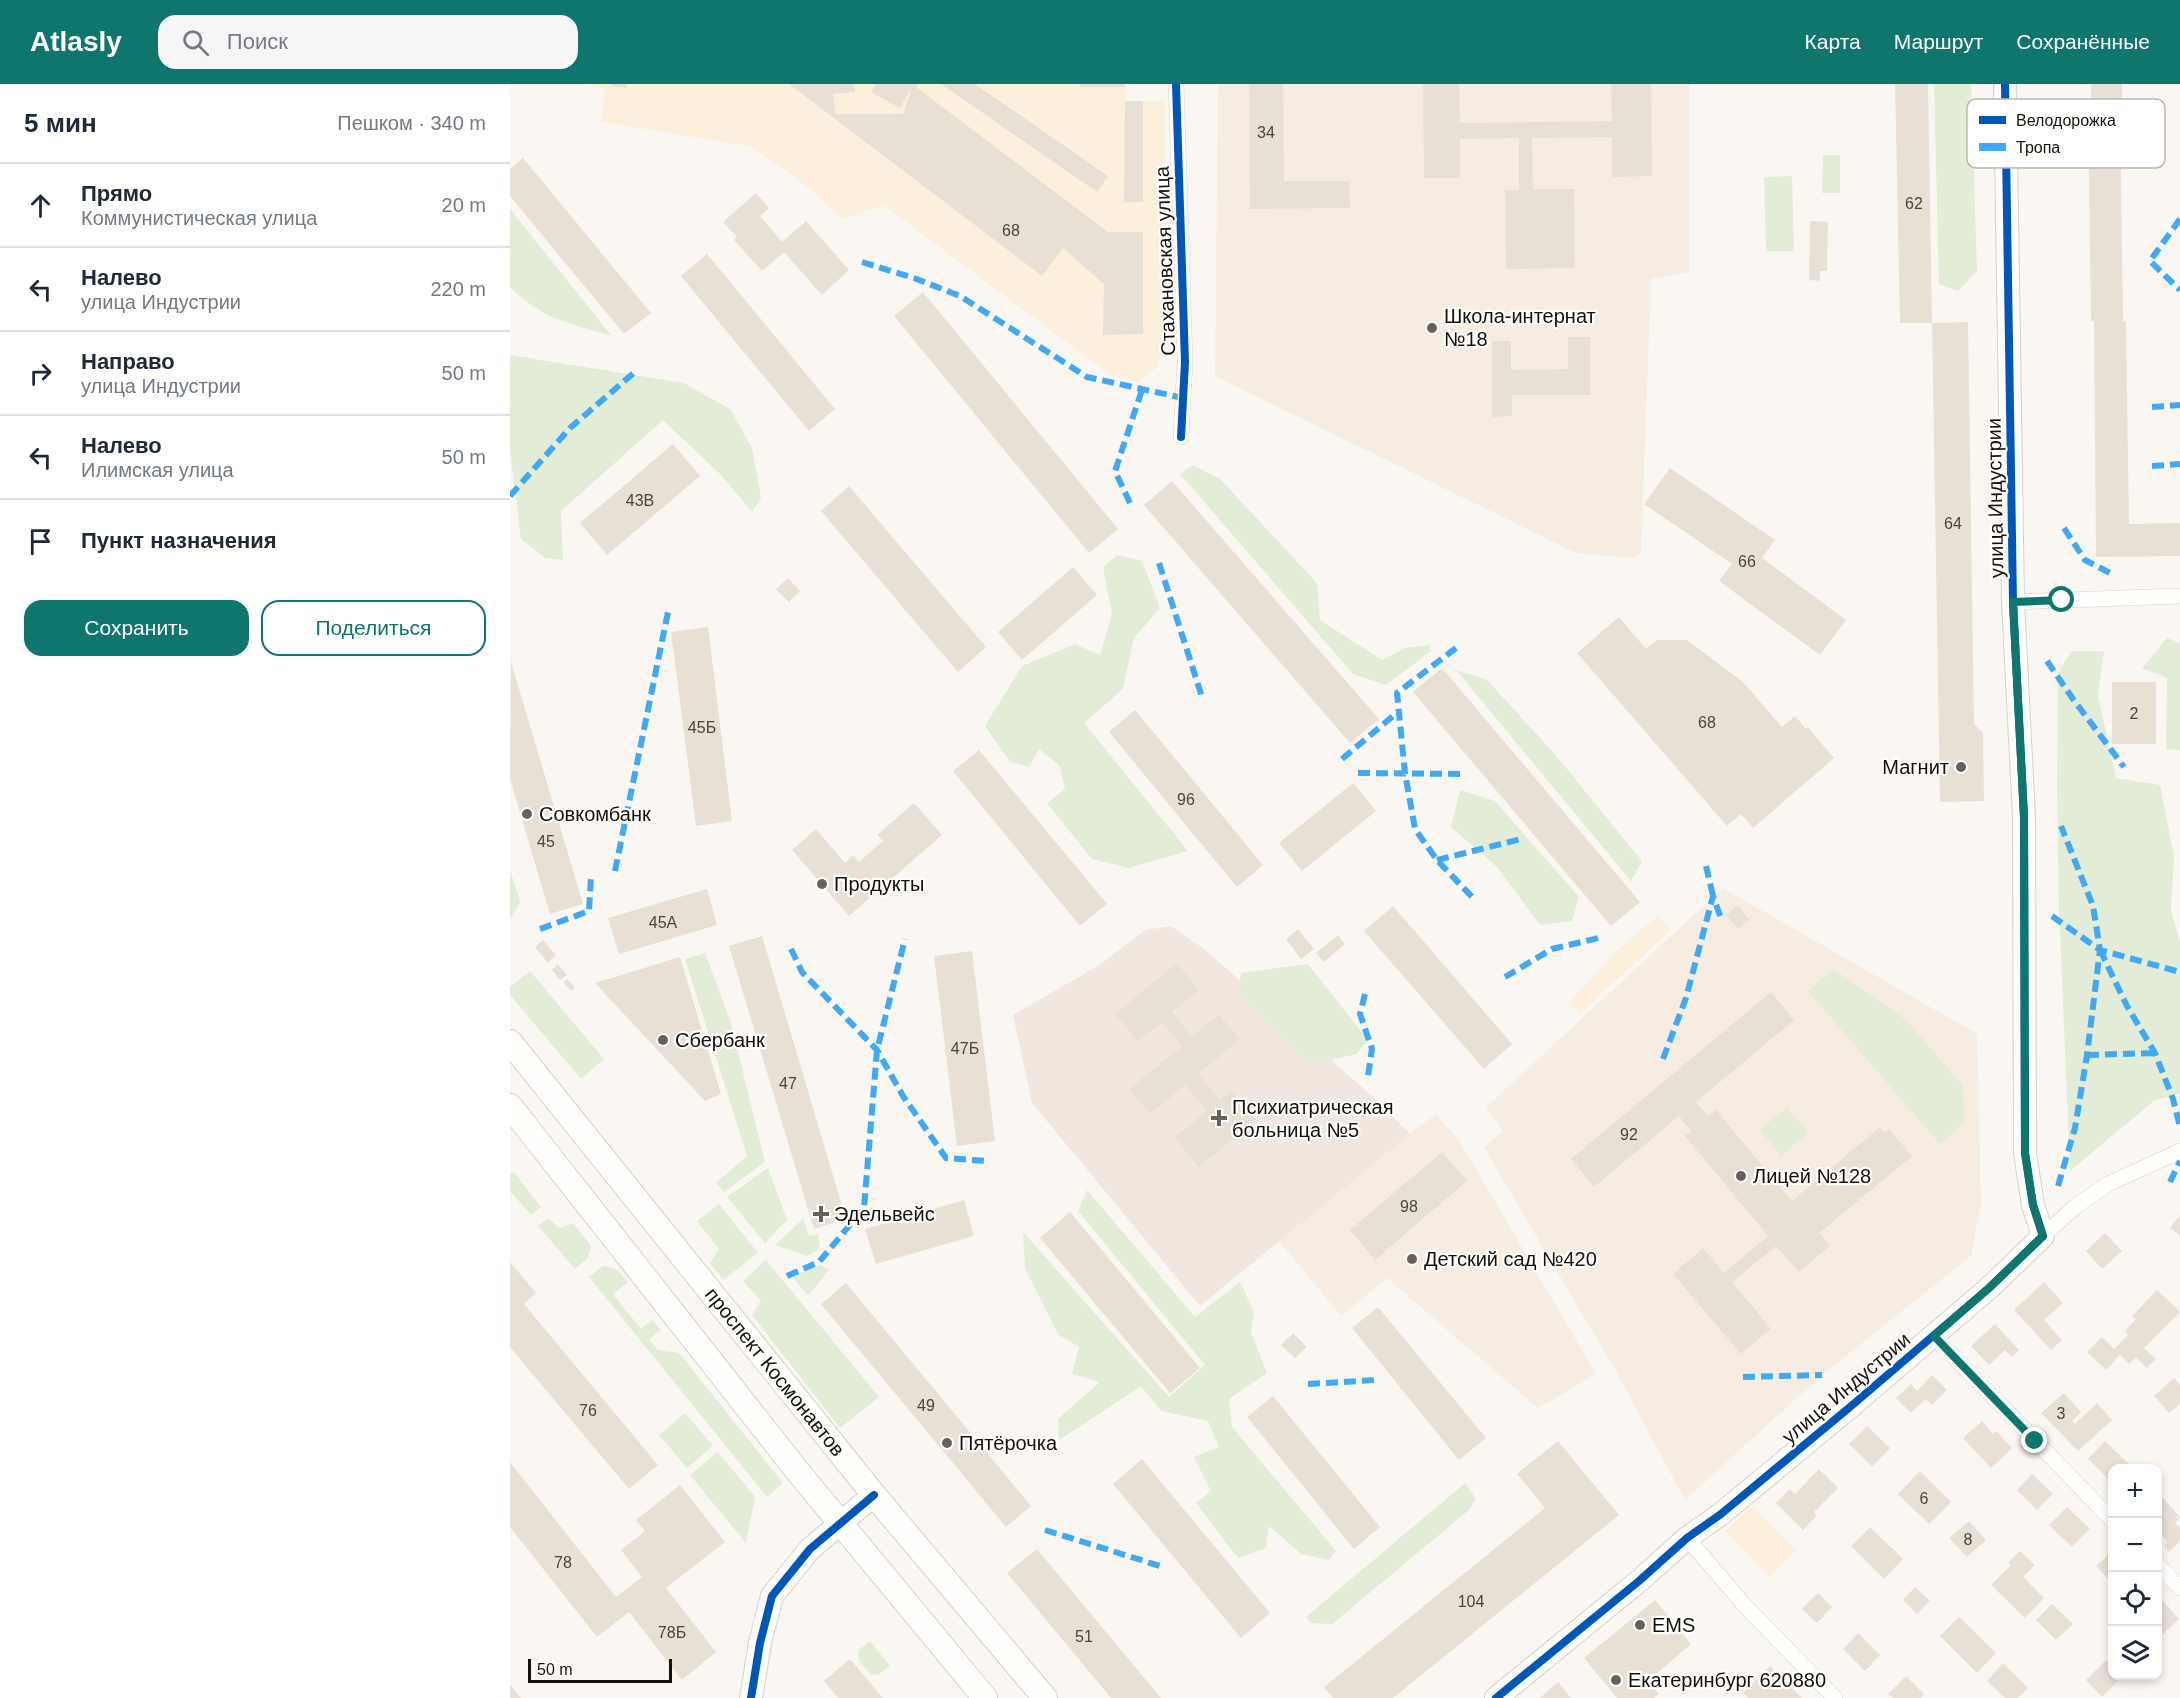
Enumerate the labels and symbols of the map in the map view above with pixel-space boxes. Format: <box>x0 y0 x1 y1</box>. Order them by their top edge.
legend <box>1967 99 2165 168</box>
text: Велодорожка <box>2016 112 2116 129</box>
house number: 34 <box>1257 124 1275 141</box>
text: Тропа <box>2016 139 2060 156</box>
street label: Стахановская улица <box>1151 165 1179 356</box>
house number: 62 <box>1905 195 1923 212</box>
house number: 68 <box>1002 222 1020 239</box>
place label: Школа-интернат №18 <box>1444 305 1596 350</box>
marker: Школа-интернат №18 <box>1425 321 1439 335</box>
street label: улица Индустрии <box>1983 418 2007 578</box>
house number: 43В <box>626 492 654 509</box>
house number: 64 <box>1944 515 1962 532</box>
house number: 66 <box>1738 553 1756 570</box>
route start <box>2048 586 2074 612</box>
house number: 2 <box>2130 705 2139 722</box>
house number: 68 <box>1698 714 1716 731</box>
house number: 45Б <box>688 719 716 736</box>
place label: Магнит <box>1882 756 1949 778</box>
marker: Магнит <box>1954 760 1968 774</box>
house number: 96 <box>1177 791 1195 808</box>
place label: Совкомбанк <box>539 803 651 825</box>
marker: Совкомбанк <box>520 807 534 821</box>
house number: 45 <box>537 833 555 850</box>
place label: Продукты <box>834 873 924 895</box>
marker: Продукты <box>815 877 829 891</box>
house number: 45А <box>649 914 678 931</box>
place label: Сбербанк <box>675 1029 765 1051</box>
marker: Сбербанк <box>656 1033 670 1047</box>
house number: 47Б <box>951 1040 979 1057</box>
house number: 47 <box>779 1075 797 1092</box>
place label: Психиатрическая больница №5 <box>1232 1096 1394 1141</box>
marker: Психиатрическая больница №5 <box>1210 1109 1228 1127</box>
house number: 92 <box>1620 1126 1638 1143</box>
place label: Лицей №128 <box>1753 1165 1871 1187</box>
marker: Лицей №128 <box>1734 1169 1748 1183</box>
house number: 98 <box>1400 1198 1418 1215</box>
place label: Эдельвейс <box>834 1203 935 1225</box>
marker: Эдельвейс <box>812 1205 830 1223</box>
place label: Детский сад №420 <box>1424 1248 1597 1270</box>
marker: Детский сад №420 <box>1405 1252 1419 1266</box>
street label: проспект Космонавтов <box>701 1283 849 1460</box>
street label: улица Индустрии <box>1778 1328 1914 1448</box>
house number: 49 <box>917 1397 935 1414</box>
house number: 76 <box>579 1402 597 1419</box>
house number: 3 <box>2057 1405 2066 1422</box>
route end <box>2021 1427 2047 1453</box>
place label: Пятёрочка <box>959 1432 1058 1454</box>
marker: Пятёрочка <box>940 1436 954 1450</box>
house number: 6 <box>1920 1490 1929 1507</box>
house number: 8 <box>1964 1531 1973 1548</box>
house number: 78 <box>554 1554 572 1571</box>
house number: 104 <box>1458 1593 1484 1610</box>
place label: EMS <box>1652 1614 1695 1636</box>
marker: EMS <box>1633 1618 1647 1632</box>
house number: 78Б <box>658 1624 686 1641</box>
house number: 51 <box>1075 1628 1093 1645</box>
scale bar <box>528 1656 672 1684</box>
place label: Екатеринбург 620880 <box>1628 1669 1826 1691</box>
marker: Екатеринбург 620880 <box>1609 1673 1623 1687</box>

